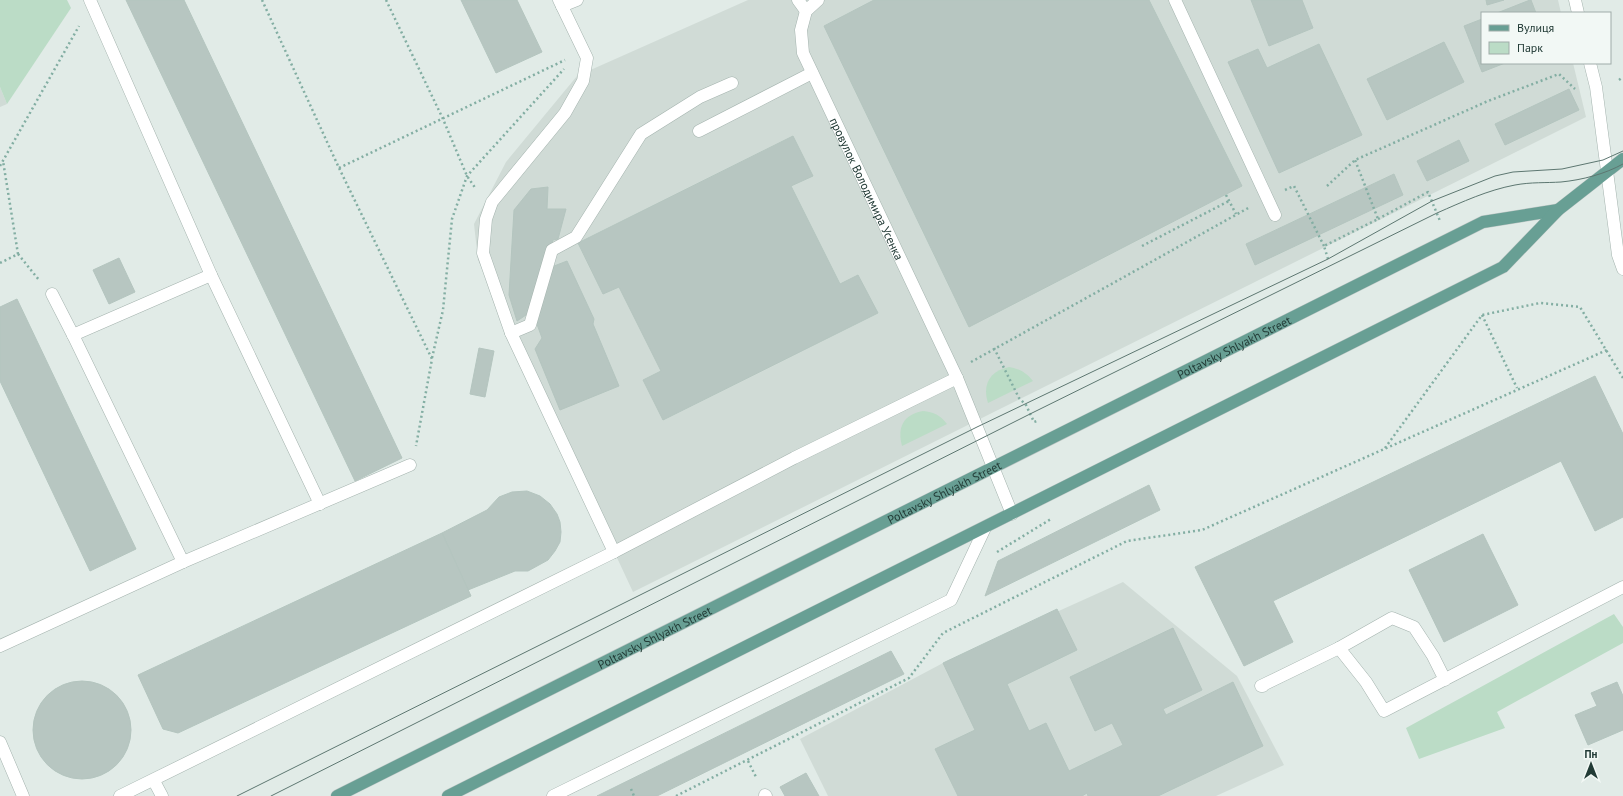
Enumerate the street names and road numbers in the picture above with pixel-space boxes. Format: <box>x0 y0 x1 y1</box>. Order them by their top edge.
street label: провулок Володимира Усенка <box>827 115 907 262</box>
street label: Poltavsky Shlyakh Street <box>1174 312 1293 382</box>
street label: Poltavsky Shlyakh Street <box>885 457 1004 527</box>
street label: Poltavsky Shlyakh Street <box>595 602 714 672</box>

